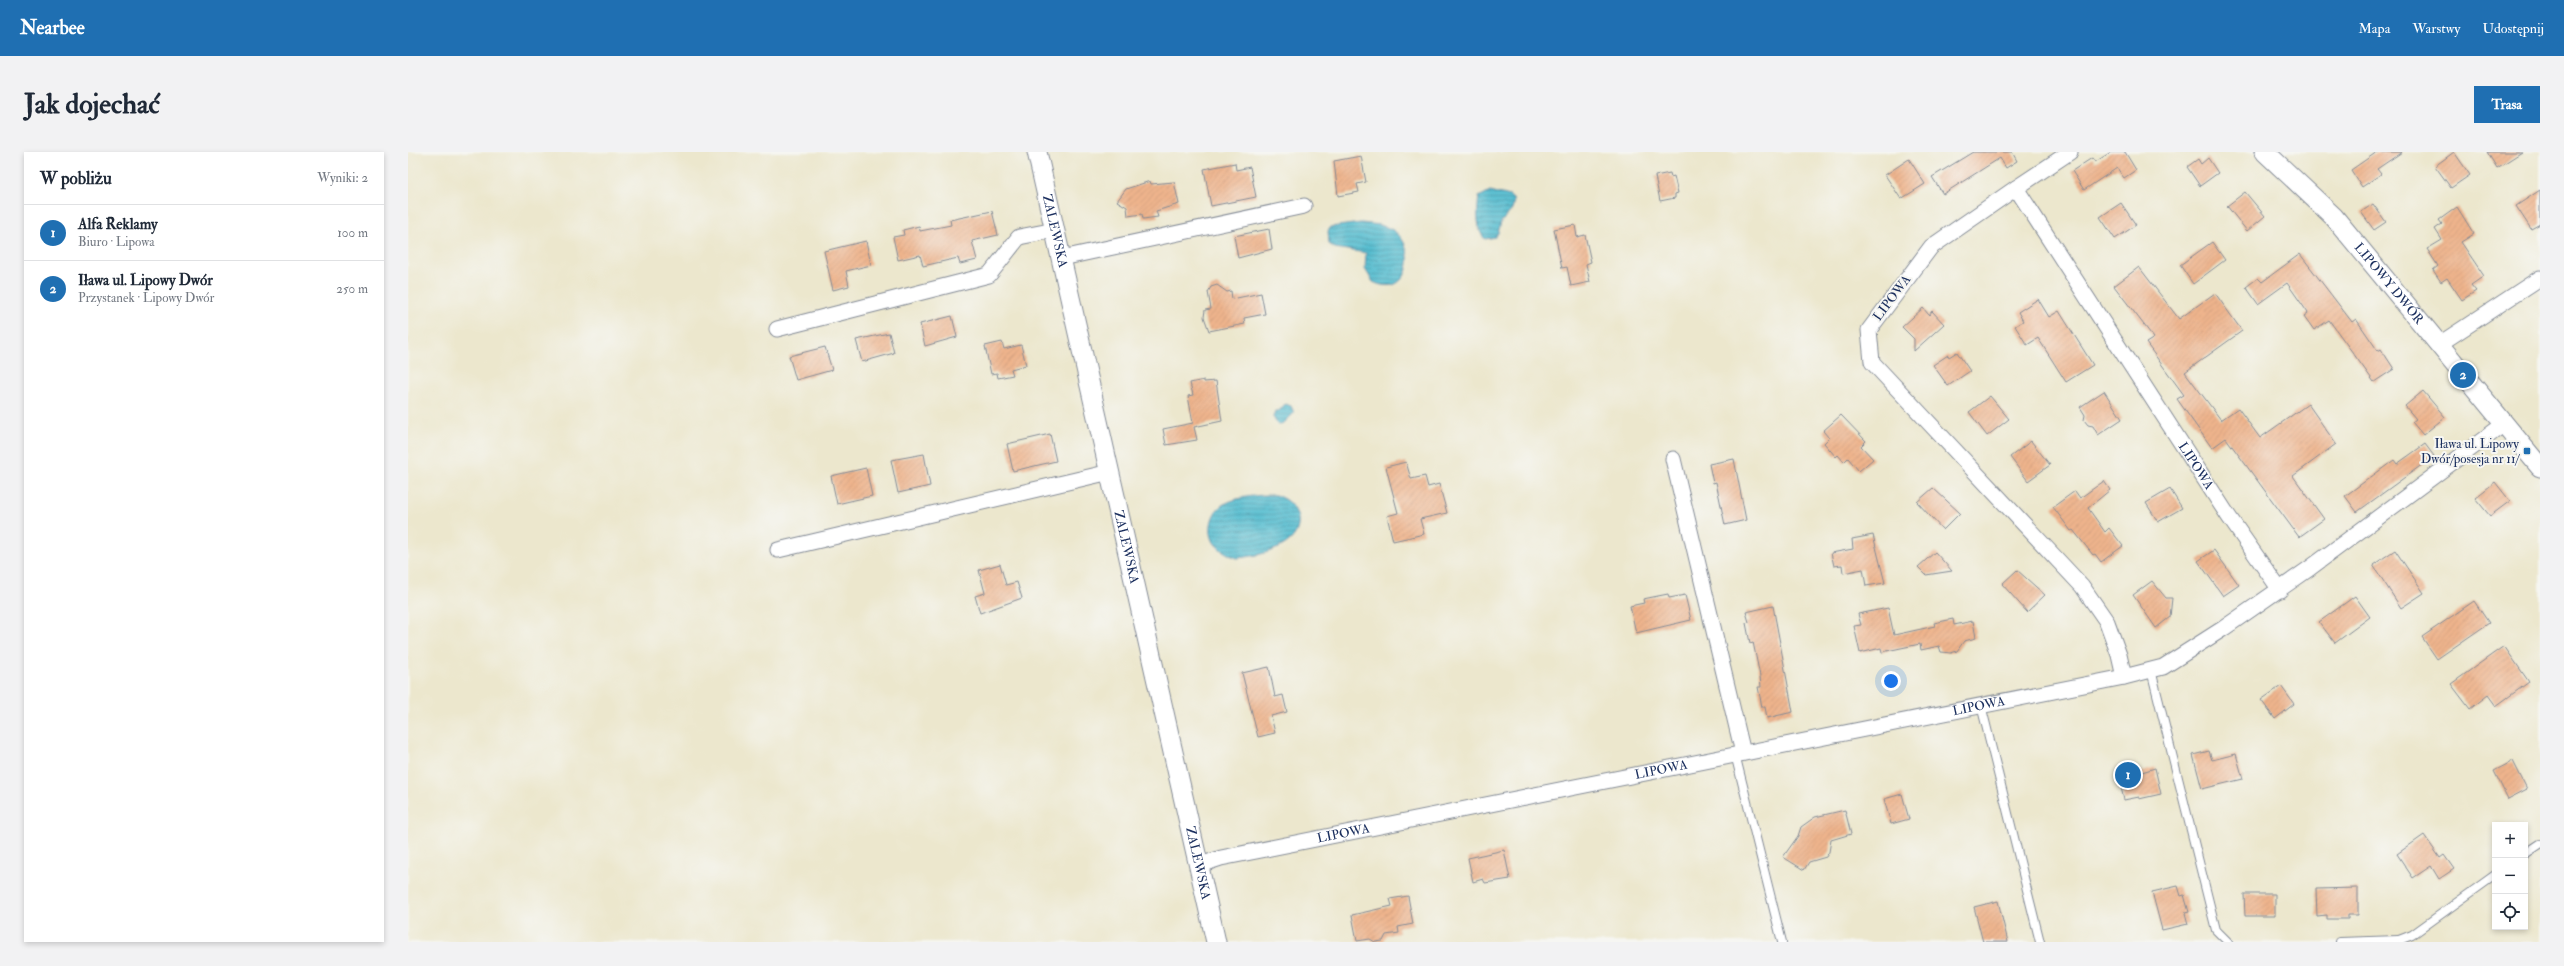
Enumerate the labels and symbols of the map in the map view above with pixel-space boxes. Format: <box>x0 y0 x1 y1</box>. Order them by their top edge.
street label: ZALEWSKA <box>1039 193 1071 270</box>
street label: LIPOWY DWÓR <box>2351 240 2427 328</box>
street label: LIPOWA <box>1870 271 1915 324</box>
pin: 2 <box>2450 360 2476 390</box>
place label: Iława ul. Lipowy Dwór/posesja nr 11/ <box>2421 436 2521 468</box>
street label: LIPOWA <box>2175 439 2218 493</box>
marker: Iława ul. Lipowy Dwór/posesja nr 11/ <box>2522 446 2532 456</box>
street label: ZALEWSKA <box>1110 509 1143 586</box>
your location <box>1881 671 1901 691</box>
street label: LIPOWA <box>1951 693 2007 719</box>
street label: LIPOWA <box>1633 757 1690 783</box>
pin: 1 <box>2115 760 2141 790</box>
street label: LIPOWA <box>1316 820 1372 847</box>
street label: ZALEWSKA <box>1182 825 1214 902</box>

